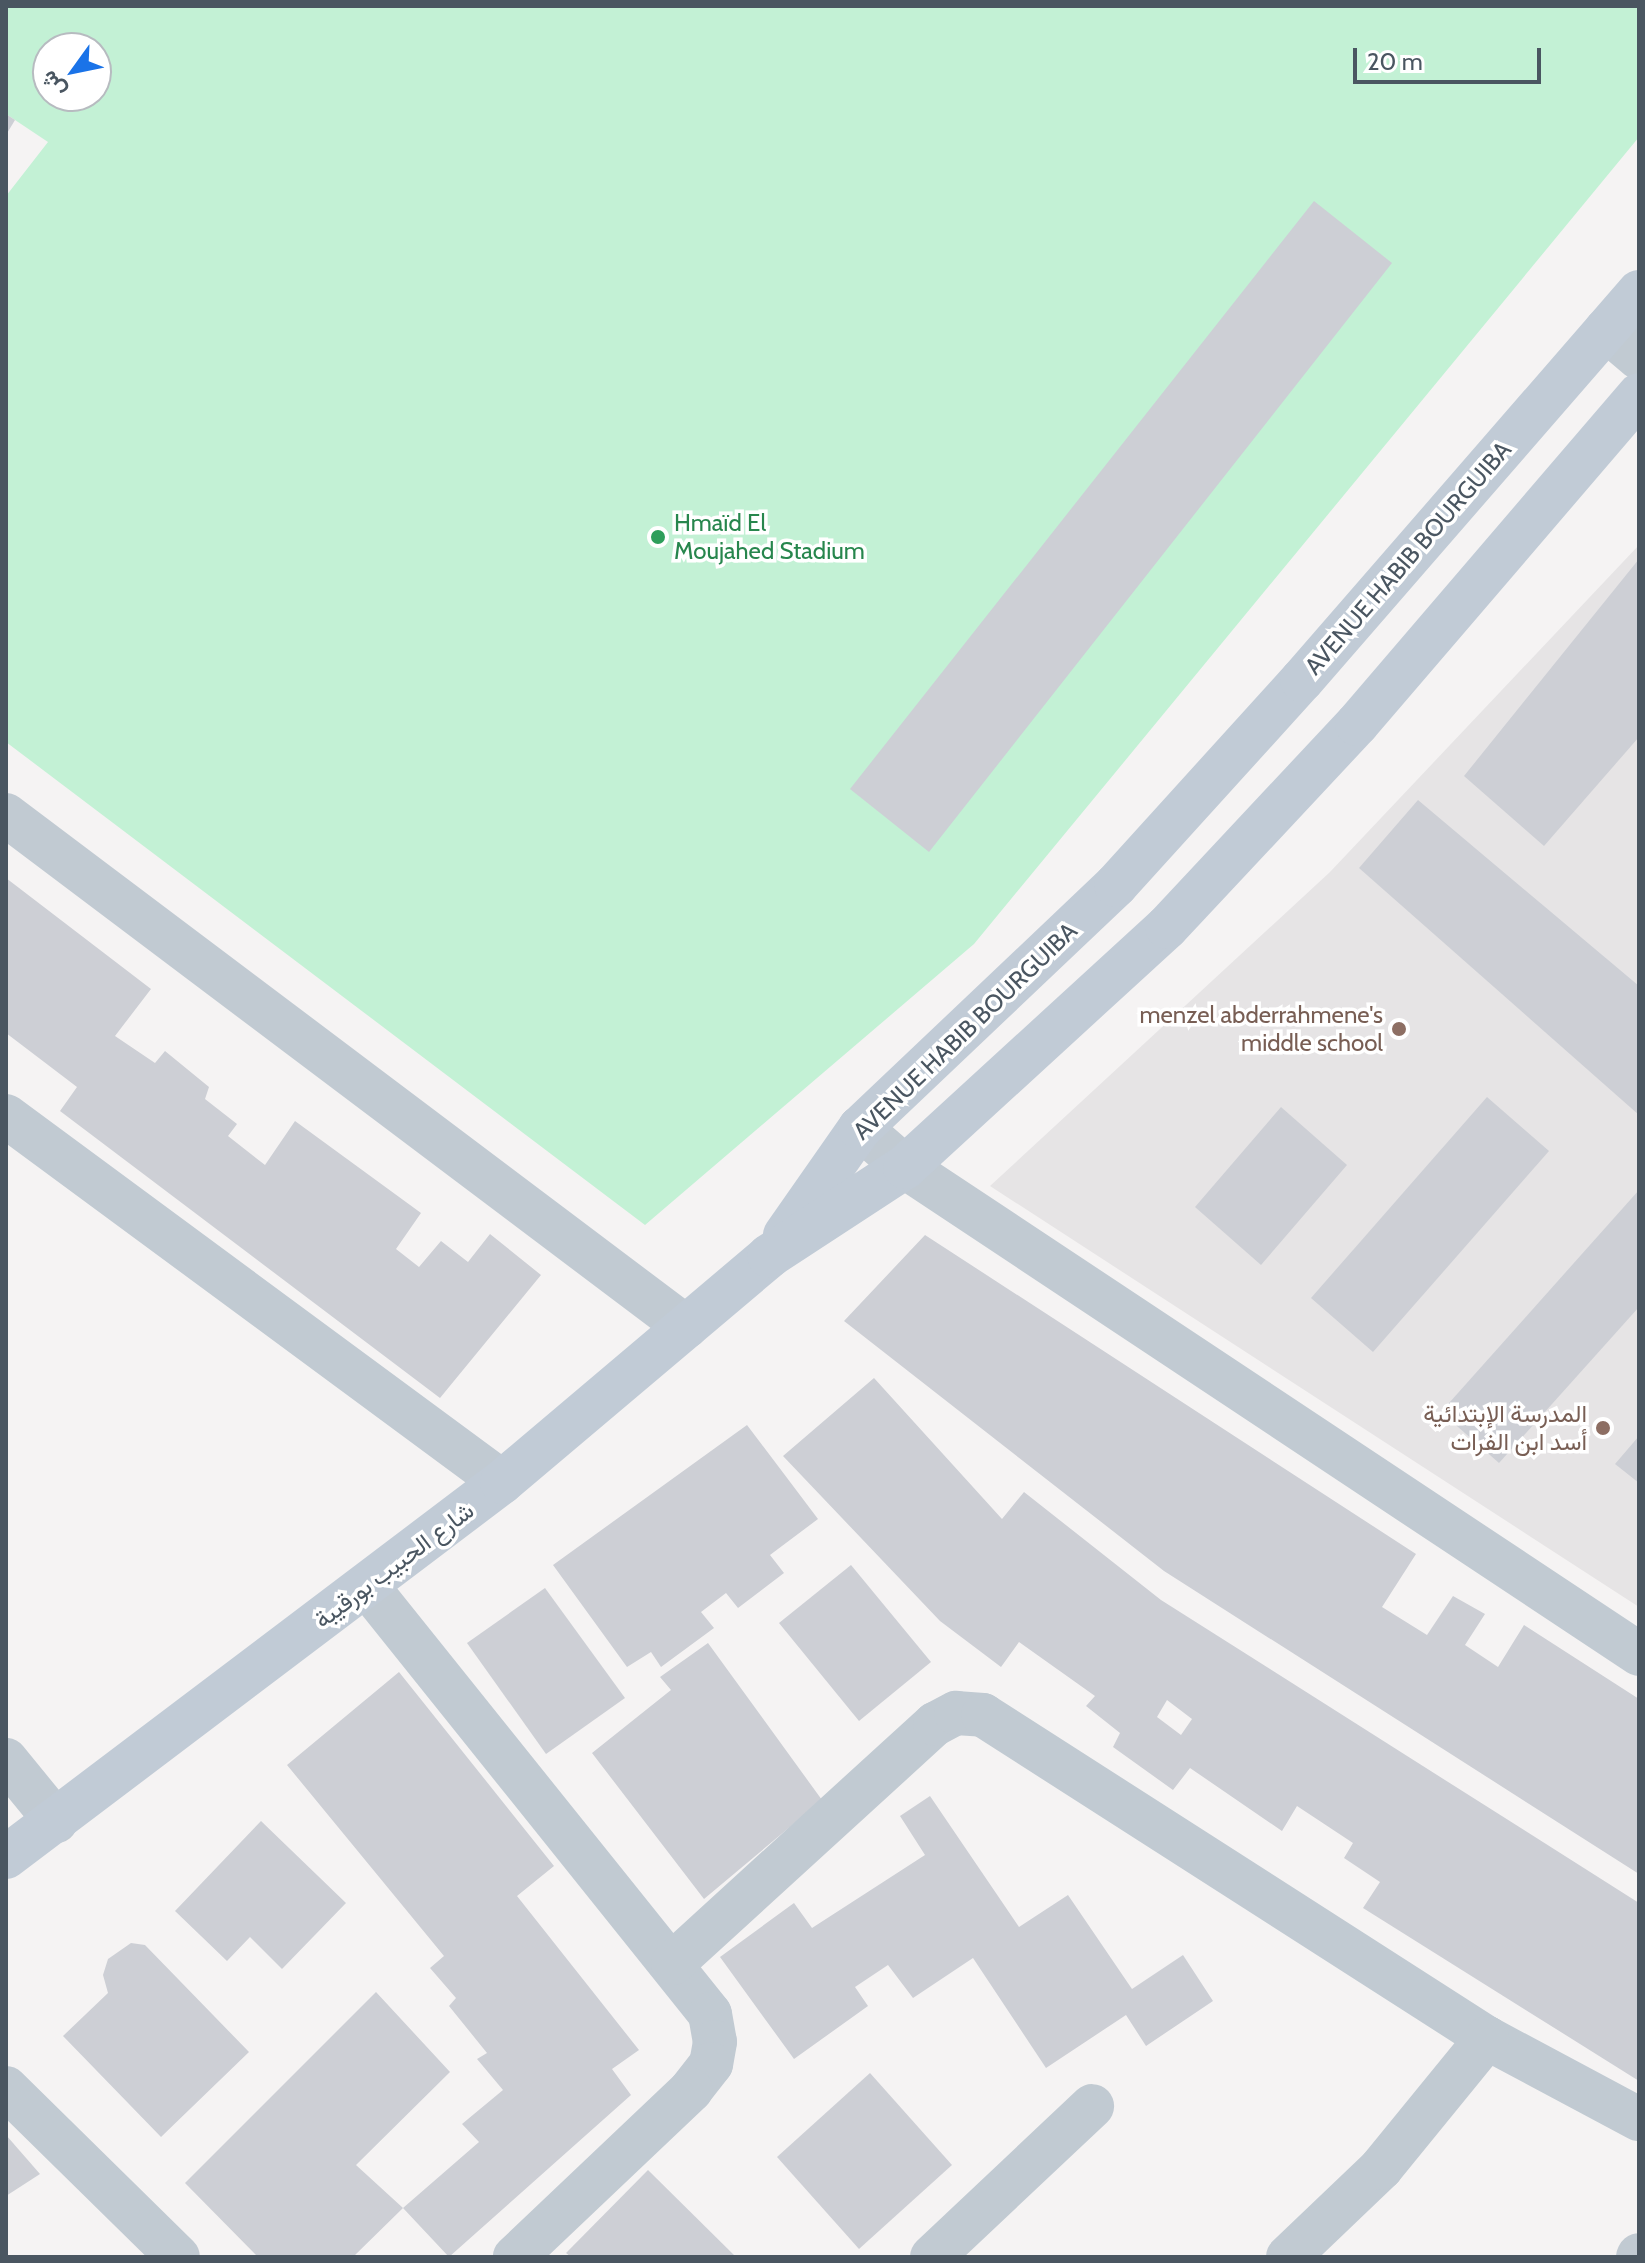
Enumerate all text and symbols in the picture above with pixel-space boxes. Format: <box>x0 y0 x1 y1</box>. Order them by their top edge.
north arrow <box>32 32 112 112</box>
scale bar <box>1357 32 1545 82</box>
text: 20 m <box>1367 47 1423 76</box>
text: ش <box>35 66 72 103</box>
street label: AVENUE HABIB BOURGUIBA <box>1299 435 1517 681</box>
place label: Hmaïd El Moujahed Stadium <box>674 509 865 565</box>
marker: Hmaïd El Moujahed Stadium <box>649 528 667 546</box>
street label: AVENUE HABIB BOURGUIBA <box>847 917 1083 1145</box>
place label: menzel abderrahmene's middle school <box>1139 1001 1383 1057</box>
marker: menzel abderrahmene's middle school <box>1390 1020 1408 1038</box>
place label: المدرسة الإبتدائية أسد ابن الفرات <box>1423 1400 1587 1456</box>
marker: المدرسة الإبتدائية أسد ابن الفرات <box>1594 1419 1612 1437</box>
street label: شارع الحبيب بورقيبة <box>309 1496 479 1634</box>

